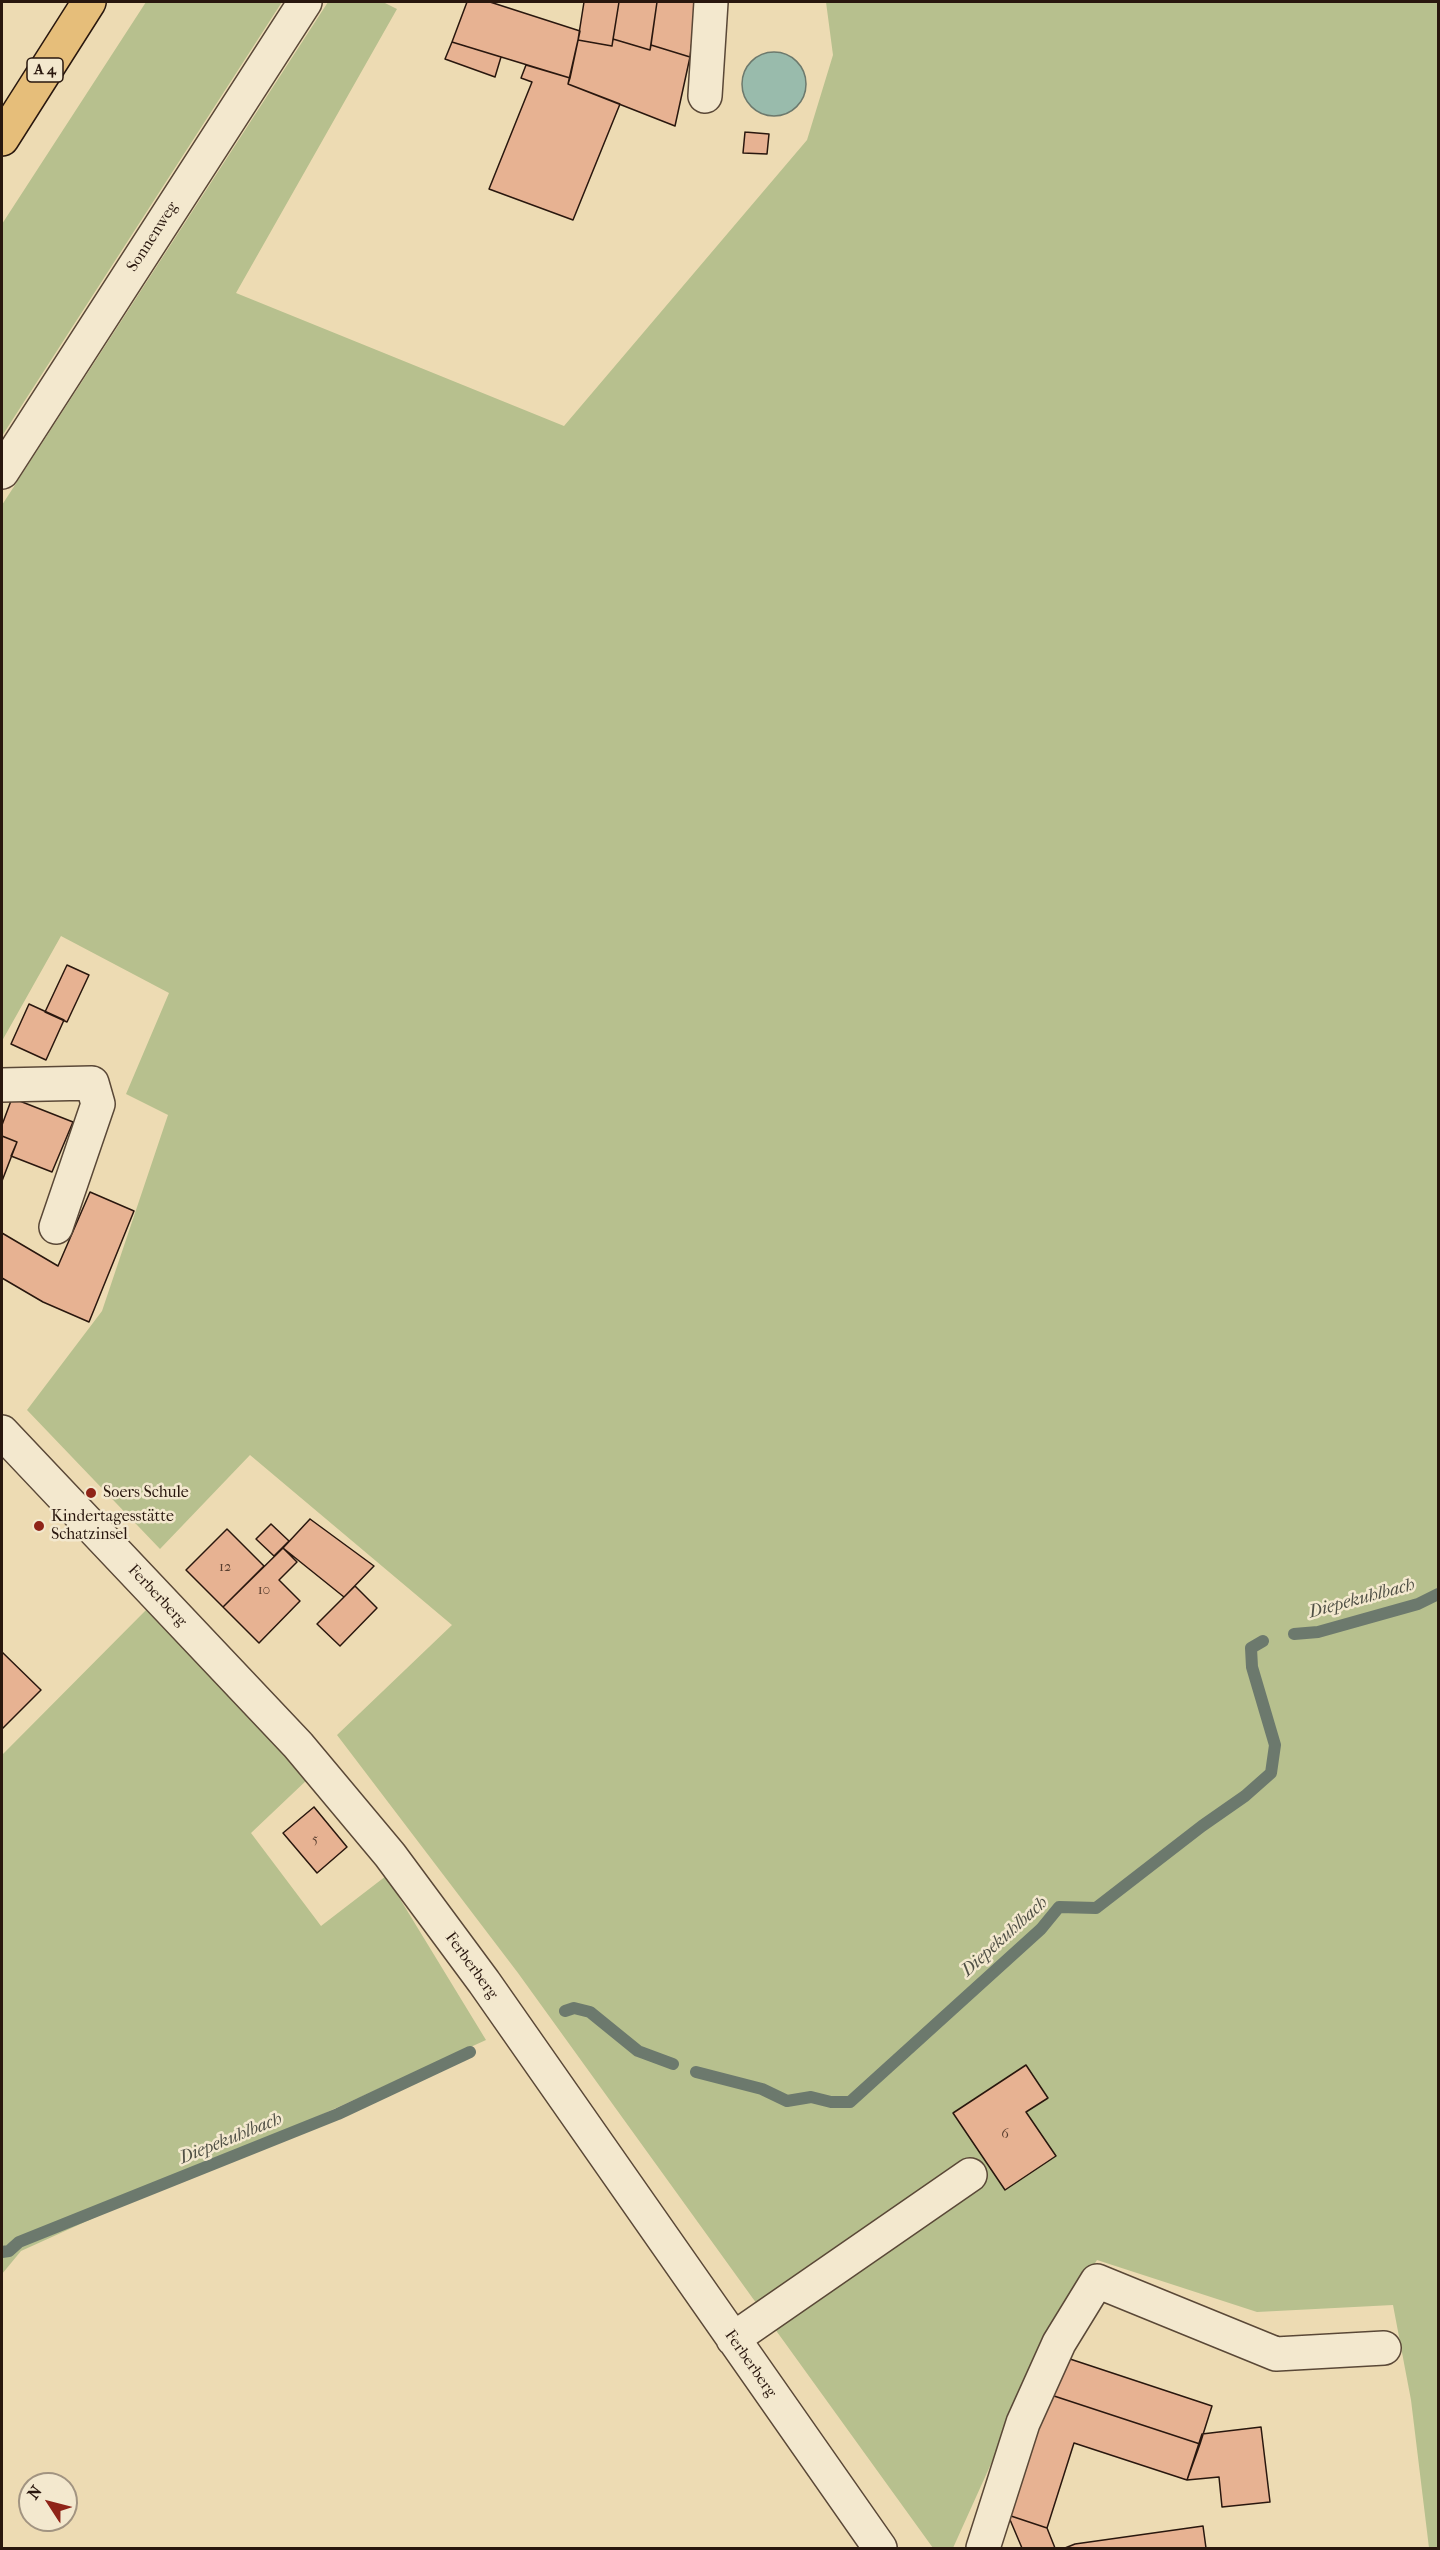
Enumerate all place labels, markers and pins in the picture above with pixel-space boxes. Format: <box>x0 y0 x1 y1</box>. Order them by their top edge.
place label: Soers Schule <box>103 1483 189 1503</box>
marker: Soers Schule <box>84 1486 98 1500</box>
place label: Kindertagesstätte Schatzinsel <box>51 1507 174 1545</box>
marker: Kindertagesstätte Schatzinsel <box>32 1519 46 1533</box>

